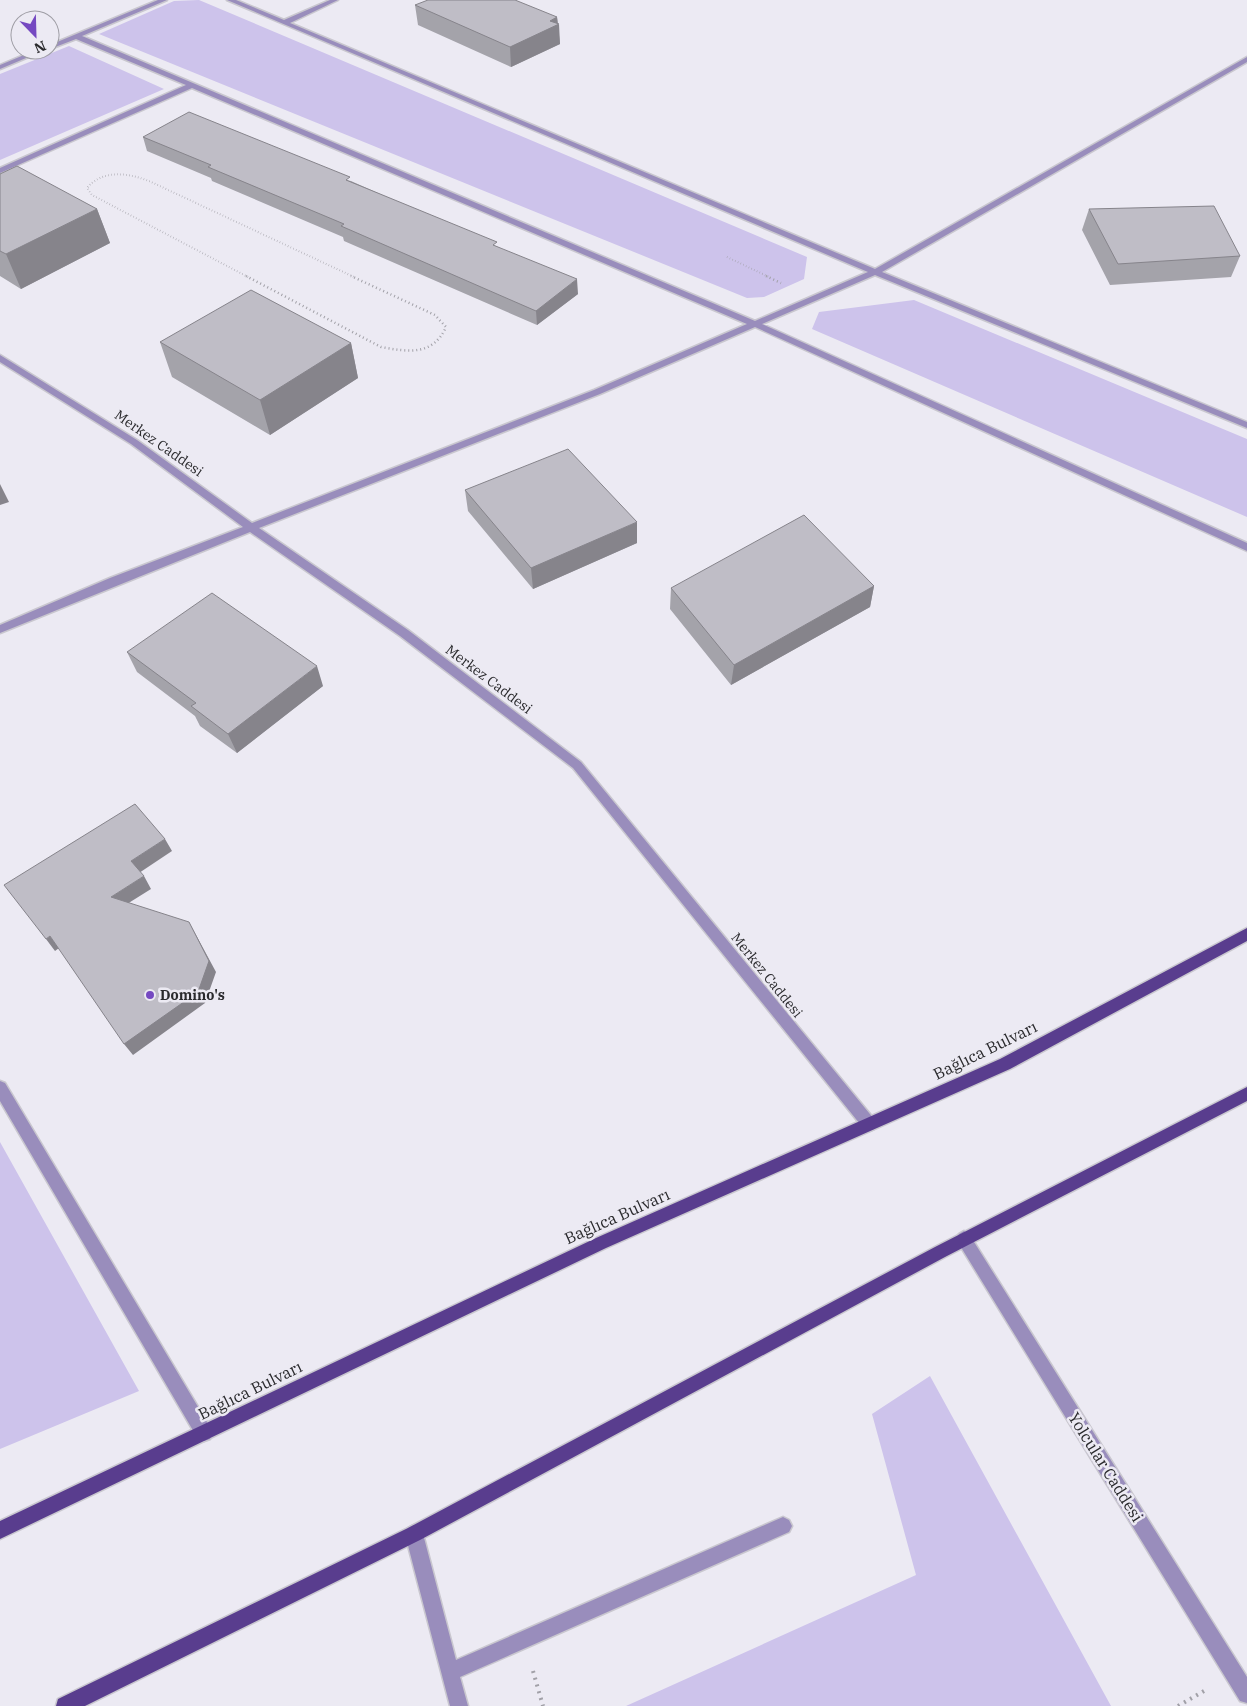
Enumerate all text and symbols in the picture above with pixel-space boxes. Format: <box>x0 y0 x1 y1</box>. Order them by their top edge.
north arrow <box>10 10 60 60</box>
text: N <box>31 37 49 57</box>
street label: Merkez Caddesi <box>111 406 207 480</box>
street label: Merkez Caddesi <box>442 641 536 717</box>
street label: Merkez Caddesi <box>727 929 807 1021</box>
place label: Domino's <box>160 986 225 1004</box>
marker: Domino's <box>144 989 156 1001</box>
street label: Bağlıca Bulvarı <box>930 1016 1040 1084</box>
street label: Bağlıca Bulvarı <box>561 1184 673 1248</box>
street label: Bağlıca Bulvarı <box>195 1356 305 1424</box>
street label: Yolcular Caddesi <box>1064 1409 1148 1525</box>

